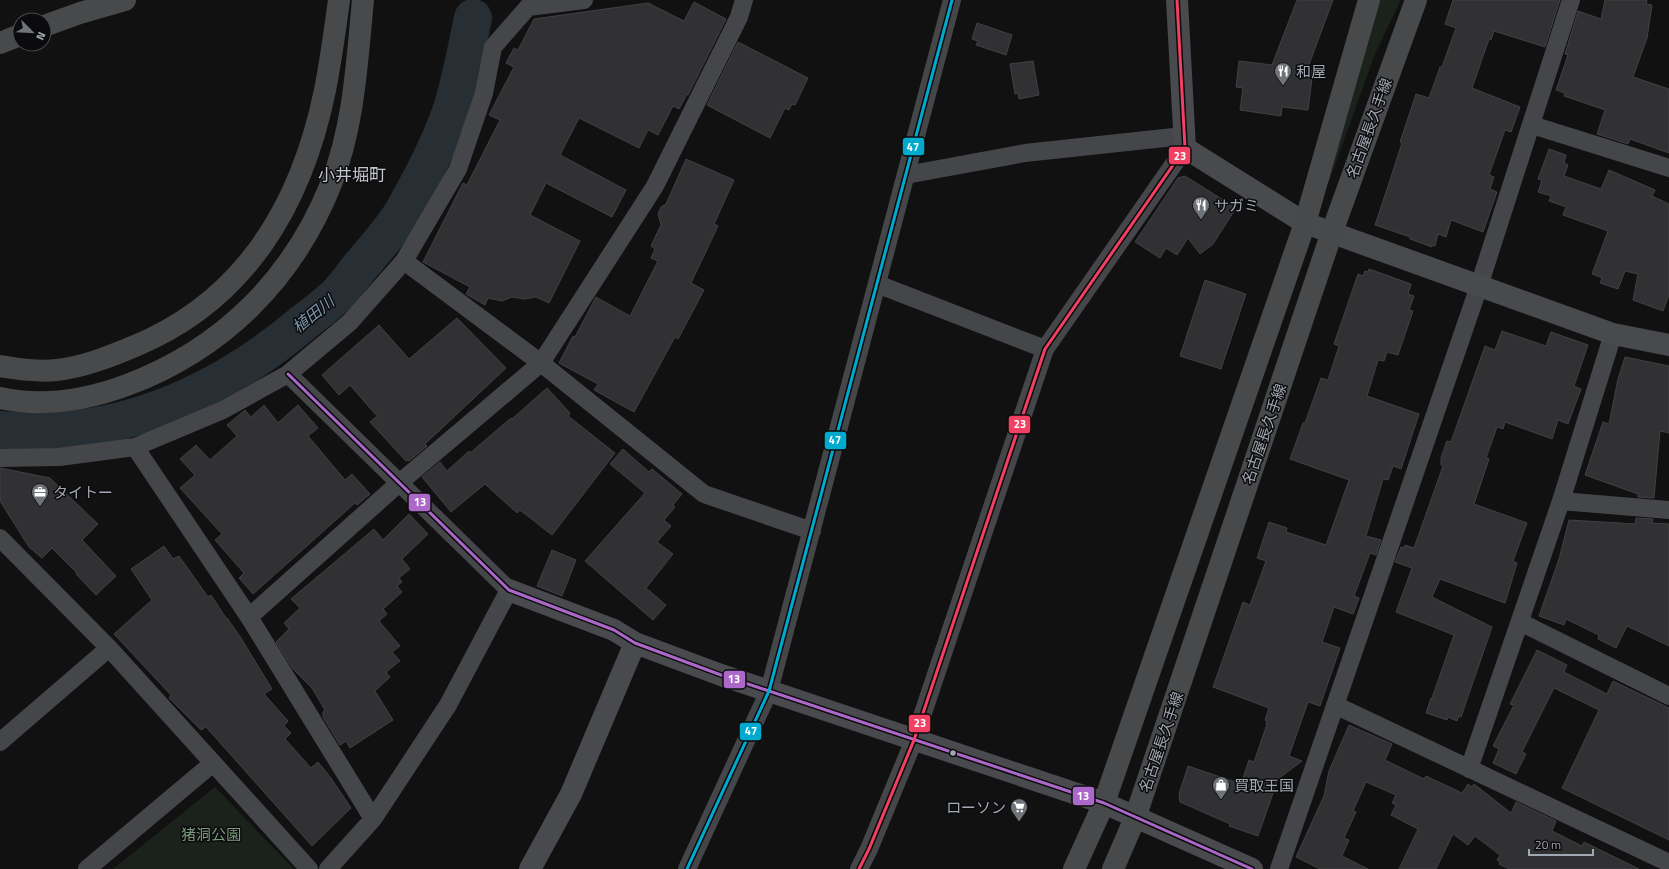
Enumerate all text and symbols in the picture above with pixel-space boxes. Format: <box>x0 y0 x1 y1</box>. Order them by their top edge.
north arrow <box>12 12 52 52</box>
text: N <box>32 29 50 43</box>
place label: 和屋 <box>1296 60 1326 83</box>
restaurant icon: 和屋 <box>1273 61 1293 86</box>
street label: 名古屋長久手線 <box>1340 75 1398 181</box>
line badge: 47 <box>902 137 925 156</box>
text: 47 <box>907 139 919 155</box>
line badge: 23 <box>1168 146 1191 165</box>
text: 23 <box>1174 148 1186 164</box>
district label: 小井堀町 <box>318 162 386 188</box>
place label: サガミ <box>1214 194 1259 217</box>
restaurant icon: サガミ <box>1191 195 1211 220</box>
water label: 植田川 <box>287 288 341 338</box>
street label: 名古屋長久手線 <box>1236 381 1292 487</box>
line badge: 23 <box>1008 415 1031 434</box>
text: 23 <box>1014 416 1026 432</box>
line badge: 47 <box>824 431 847 450</box>
text: 47 <box>829 432 841 448</box>
place label: タイトー <box>53 481 113 504</box>
office icon: タイトー <box>30 482 50 507</box>
line badge: 13 <box>408 493 431 512</box>
text: 13 <box>414 494 426 510</box>
line badge: 13 <box>723 670 746 689</box>
text: 13 <box>728 671 740 687</box>
street label: 名古屋長久手線 <box>1133 689 1189 795</box>
line badge: 23 <box>908 714 931 733</box>
text: 23 <box>914 715 926 731</box>
line badge: 47 <box>739 722 762 741</box>
text: 47 <box>745 723 757 739</box>
unlabelled marker <box>948 748 958 758</box>
place label: 買取王国 <box>1234 774 1294 797</box>
shop icon: 買取王国 <box>1211 775 1231 800</box>
line badge: 13 <box>1072 786 1095 806</box>
text: 13 <box>1077 788 1089 804</box>
place label: ローソン <box>946 796 1006 819</box>
supermarket icon: ローソン <box>1009 797 1029 822</box>
park label: 猪洞公園 <box>181 823 241 846</box>
scale bar <box>1529 831 1593 857</box>
text: 20 m <box>1535 835 1561 854</box>

